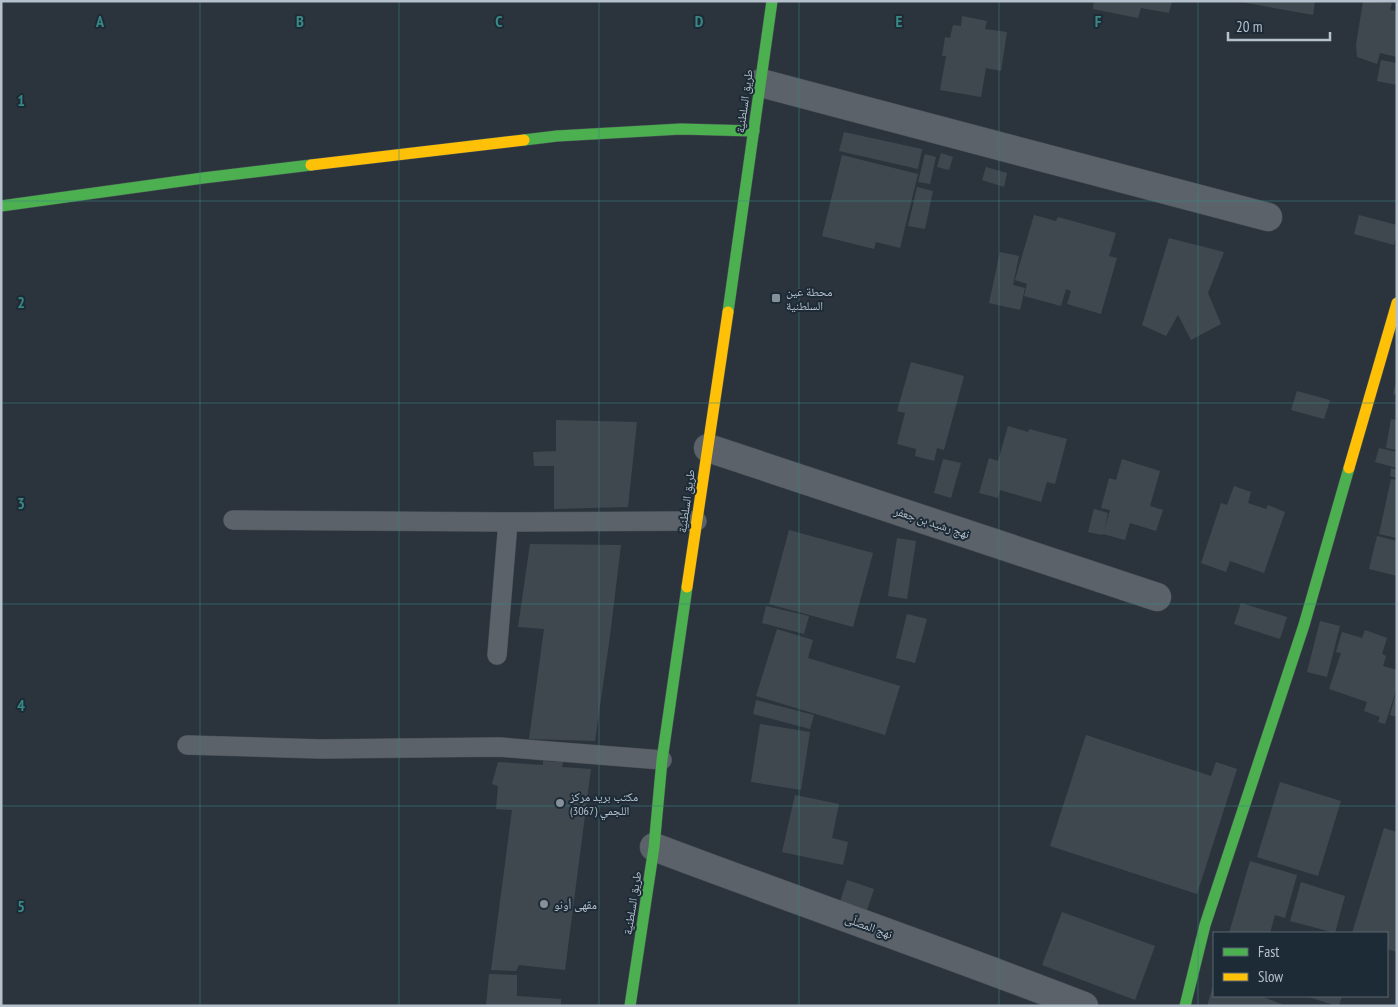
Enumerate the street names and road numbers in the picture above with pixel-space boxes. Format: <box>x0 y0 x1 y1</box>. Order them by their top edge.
street label: طريق السلطنية <box>732 68 756 134</box>
street label: طريق السلطنية <box>674 468 698 534</box>
street label: نهج رشيد بن جعفر <box>891 502 972 542</box>
street label: طريق السلطنية <box>620 870 645 936</box>
street label: نهج المصلّى <box>843 911 895 941</box>

